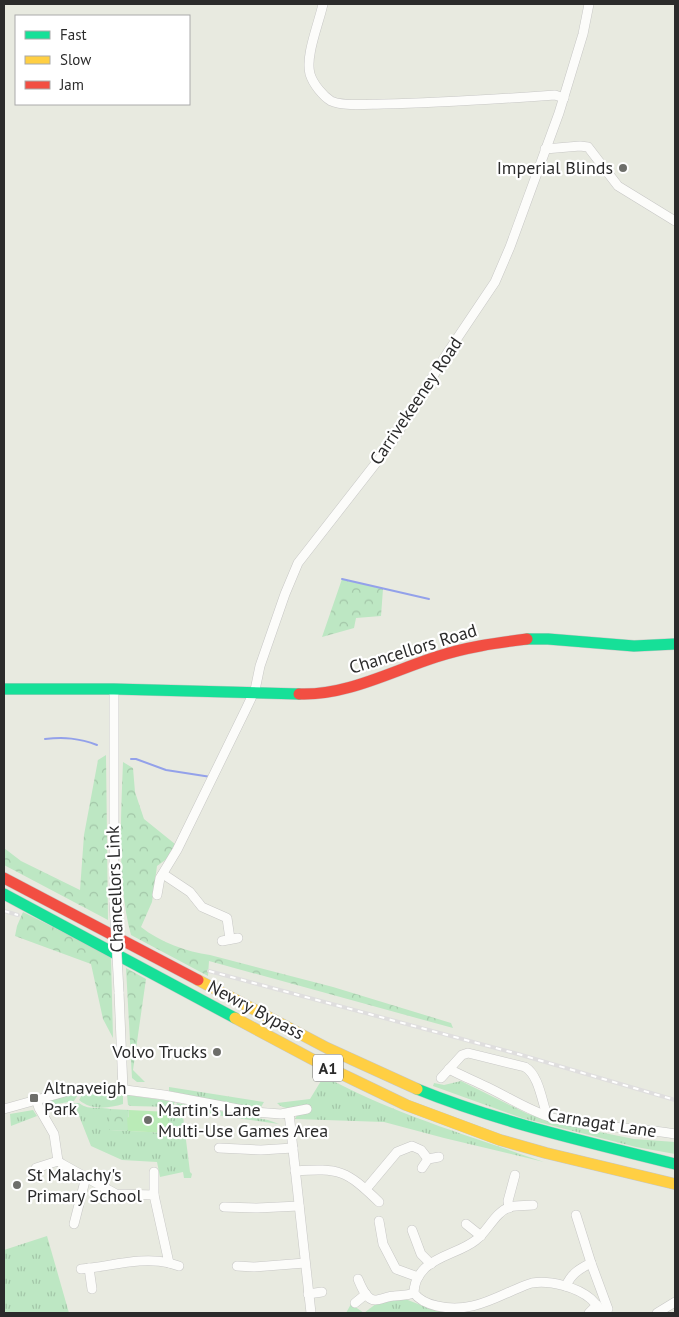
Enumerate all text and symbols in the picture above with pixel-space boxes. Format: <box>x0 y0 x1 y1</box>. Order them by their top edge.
legend <box>15 15 190 105</box>
text: Fast <box>60 25 87 44</box>
text: Slow <box>60 50 91 69</box>
text: Jam <box>59 75 84 94</box>
place label: Imperial Blinds <box>497 156 613 179</box>
marker: Imperial Blinds <box>617 162 629 174</box>
street label: Carrivekeeney Road <box>364 332 467 469</box>
street label: Chancellors Road <box>346 618 480 679</box>
street label: Chancellors Link <box>101 825 128 953</box>
street label: Newry Bypass <box>204 975 308 1045</box>
place label: Volvo Trucks <box>111 1040 207 1063</box>
marker: Volvo Trucks <box>211 1046 223 1058</box>
road number: A1 <box>313 1054 343 1082</box>
place label: Altnaveigh Park <box>44 1076 127 1120</box>
marker: Altnaveigh Park <box>28 1092 40 1104</box>
place label: Martin's Lane Multi-Use Games Area <box>158 1098 328 1142</box>
street label: Carnagat Lane <box>546 1103 658 1142</box>
marker: Martin's Lane Multi-Use Games Area <box>142 1114 154 1126</box>
place label: St Malachy's Primary School <box>27 1163 142 1207</box>
marker: St Malachy's Primary School <box>11 1179 23 1191</box>

